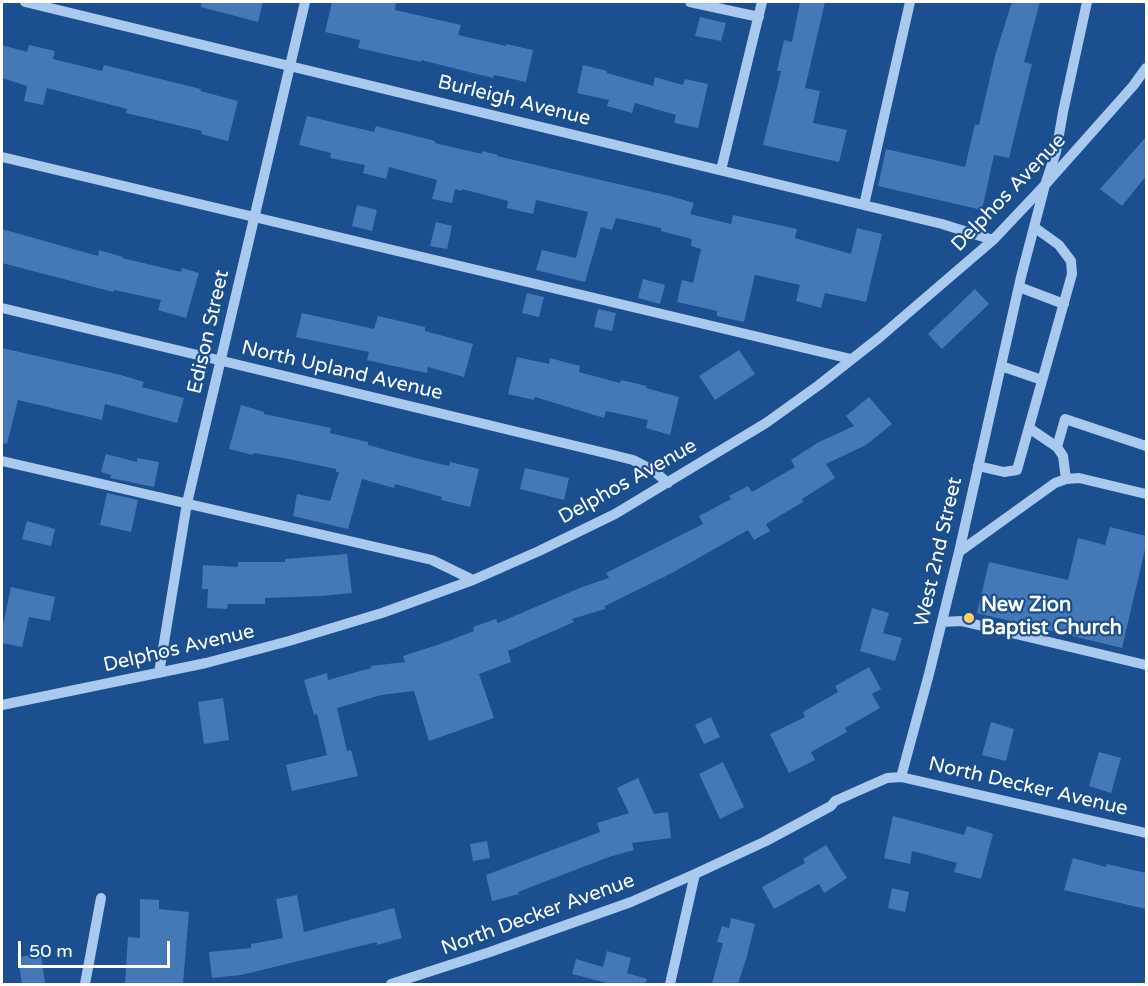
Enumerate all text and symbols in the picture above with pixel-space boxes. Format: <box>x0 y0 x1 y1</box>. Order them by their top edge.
street label: Burleigh Avenue <box>435 70 593 132</box>
street label: Delphos Avenue <box>947 129 1071 257</box>
street label: Edison Street <box>183 268 235 396</box>
street label: North Upland Avenue <box>239 336 445 406</box>
street label: Delphos Avenue <box>555 434 701 530</box>
street label: West 2nd Street <box>910 475 968 629</box>
place label: New Zion Baptist Church <box>981 594 1122 641</box>
marker: New Zion Baptist Church <box>962 611 976 625</box>
street label: Delphos Avenue <box>101 620 257 678</box>
street label: North Decker Avenue <box>926 752 1130 822</box>
street label: North Decker Avenue <box>438 869 638 961</box>
scale bar <box>21 929 172 967</box>
text: 50 m <box>29 940 73 962</box>

